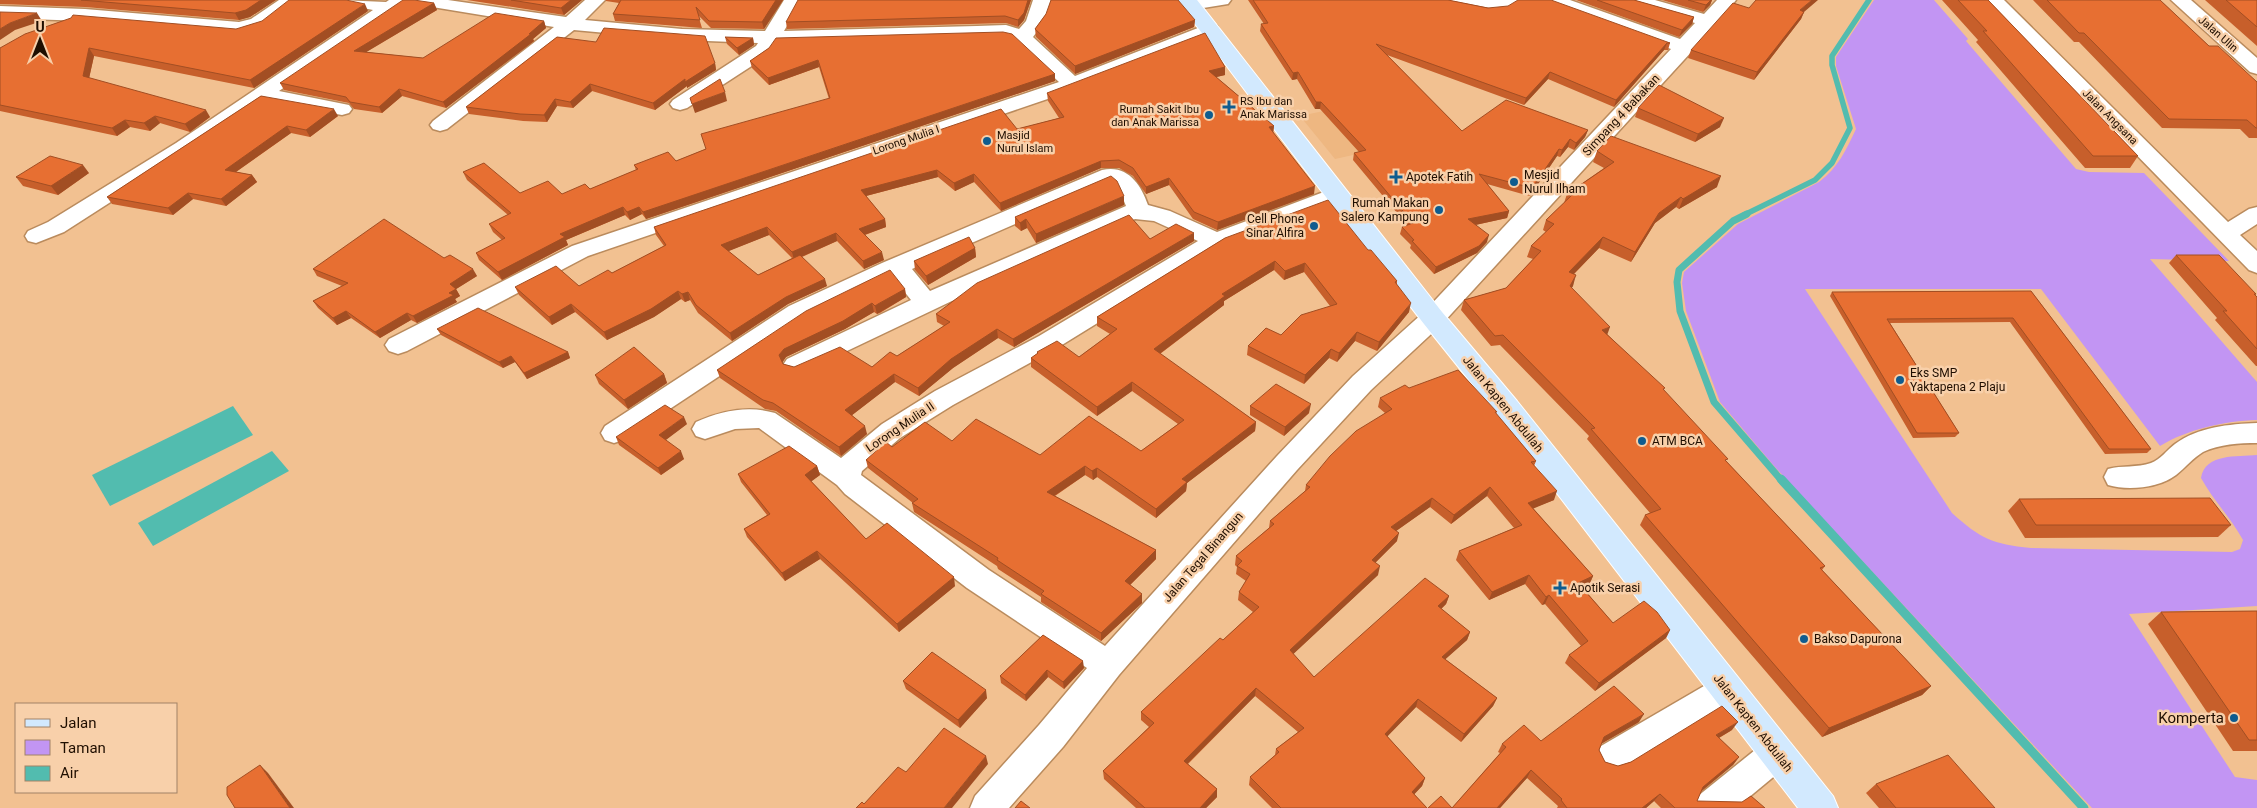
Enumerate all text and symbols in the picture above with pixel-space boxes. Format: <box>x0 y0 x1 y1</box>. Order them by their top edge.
street label: Jalan Ulin <box>2196 13 2240 55</box>
north arrow <box>15 15 65 65</box>
text: U <box>35 19 45 35</box>
street label: Simpang 4 Babakan <box>1580 71 1662 159</box>
street label: Jalan Angsana <box>2080 87 2140 147</box>
place label: RS Ibu dan Anak Marissa <box>1240 95 1307 121</box>
marker: RS Ibu dan Anak Marissa <box>1222 100 1236 114</box>
place label: Rumah Sakit Ibu dan Anak Marissa <box>1111 103 1199 129</box>
marker: Rumah Sakit Ibu dan Anak Marissa <box>1203 109 1215 121</box>
street label: Lorong Mulia I <box>871 122 941 158</box>
place label: Masjid Nurul Islam <box>997 129 1053 155</box>
marker: Masjid Nurul Islam <box>981 135 993 147</box>
place label: Mesjid Nurul Ilham <box>1524 168 1586 196</box>
place label: Apotek Fatih <box>1406 170 1473 184</box>
marker: Apotek Fatih <box>1390 171 1402 183</box>
marker: Mesjid Nurul Ilham <box>1508 176 1520 188</box>
place label: Rumah Makan Salero Kampung <box>1341 196 1429 224</box>
marker: Rumah Makan Salero Kampung <box>1433 204 1445 216</box>
place label: Cell Phone Sinar Alfira <box>1246 212 1304 240</box>
marker: Cell Phone Sinar Alfira <box>1308 220 1320 232</box>
street label: Jalan Kapten Abdullah <box>1460 353 1546 455</box>
place label: Eks SMP Yaktapena 2 Plaju <box>1910 366 2005 394</box>
marker: Eks SMP Yaktapena 2 Plaju <box>1894 374 1906 386</box>
street label: Lorong Mulia II <box>863 399 937 455</box>
place label: ATM BCA <box>1652 434 1703 448</box>
marker: ATM BCA <box>1636 435 1648 447</box>
street label: Jalan Tegal Binangun <box>1160 509 1246 605</box>
place label: Apotik Serasi <box>1570 581 1640 595</box>
marker: Apotik Serasi <box>1554 582 1566 594</box>
place label: Bakso Dapurona <box>1814 632 1902 646</box>
marker: Bakso Dapurona <box>1798 633 1810 645</box>
street label: Jalan Kapten Abdullah <box>1711 671 1795 775</box>
legend <box>15 703 178 793</box>
place label: Komperta <box>2158 709 2224 727</box>
marker: Komperta <box>2228 712 2240 724</box>
text: Jalan <box>60 714 97 732</box>
text: Taman <box>60 739 106 757</box>
text: Air <box>60 764 79 782</box>

